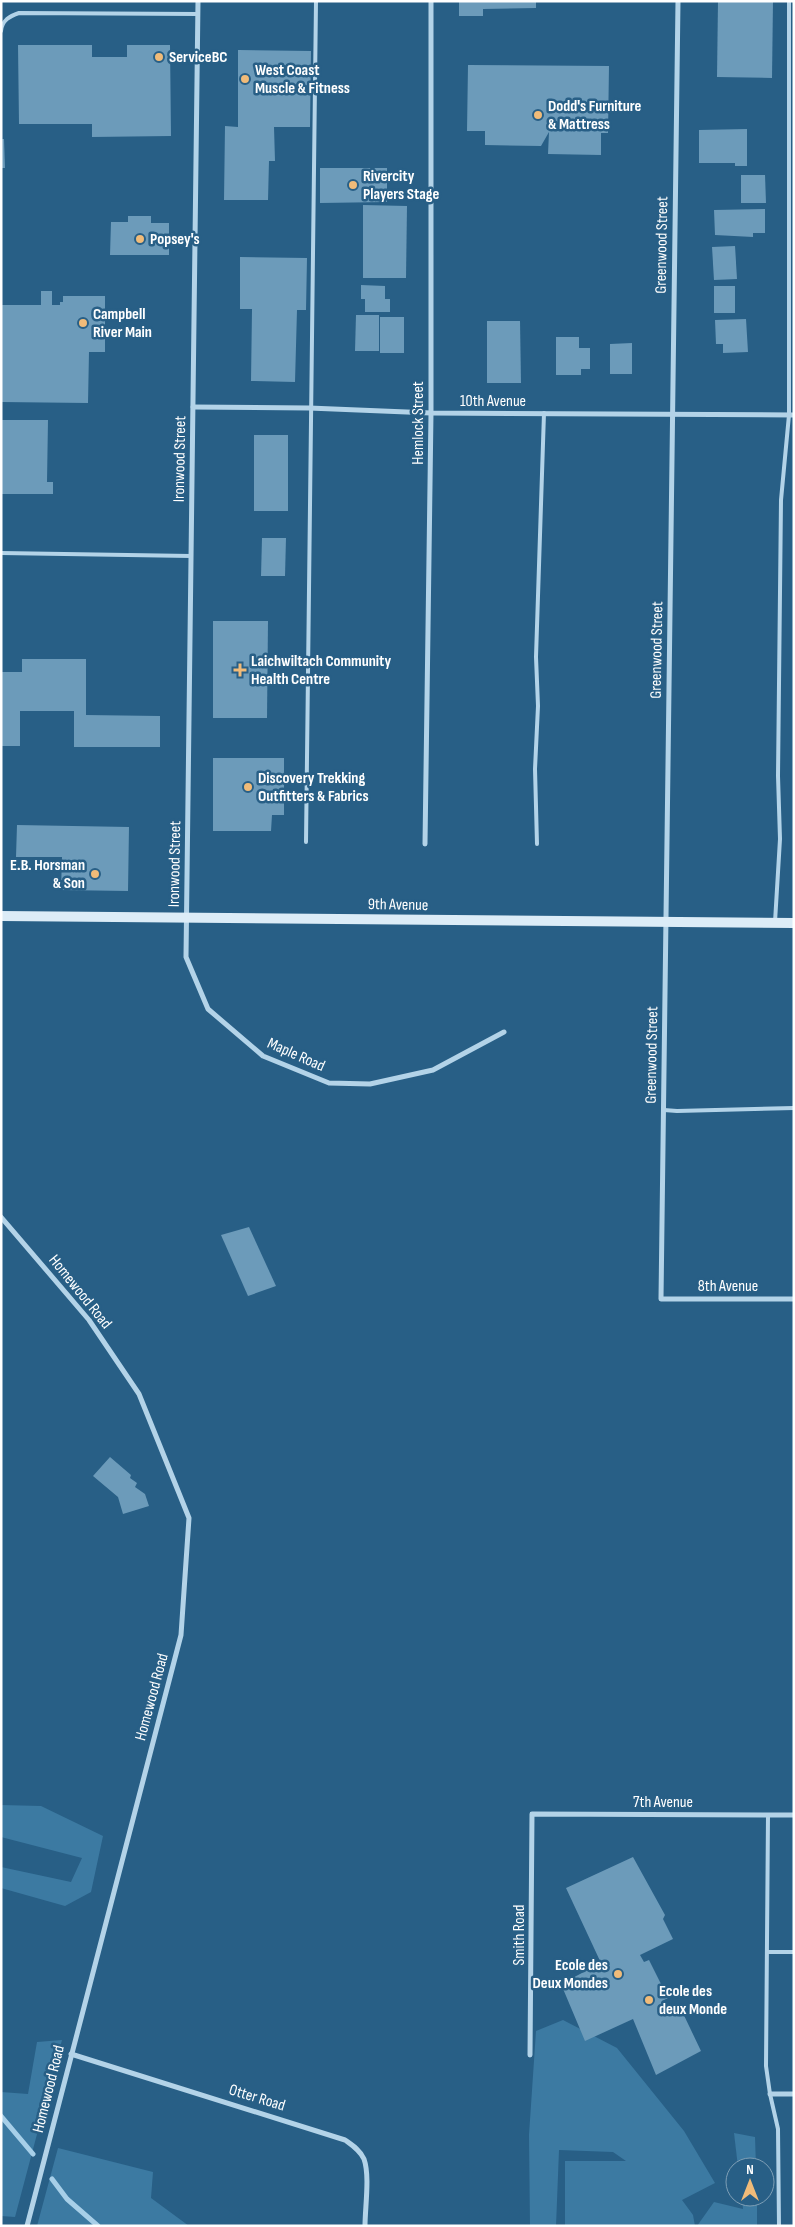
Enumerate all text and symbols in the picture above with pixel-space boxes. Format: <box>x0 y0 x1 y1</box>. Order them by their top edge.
place label: ServiceBC <box>169 48 227 67</box>
marker: ServiceBC <box>153 51 165 63</box>
place label: West Coast Muscle & Fitness <box>255 61 350 98</box>
marker: West Coast Muscle & Fitness <box>239 73 251 85</box>
place label: Dodd's Furniture & Mattress <box>548 97 642 134</box>
marker: Dodd's Furniture & Mattress <box>532 109 544 121</box>
place label: Rivercity Players Stage <box>363 167 439 204</box>
marker: Rivercity Players Stage <box>347 179 359 191</box>
street label: Greenwood Street <box>652 196 672 294</box>
place label: Popsey's <box>150 230 200 249</box>
marker: Popsey's <box>134 233 146 245</box>
place label: Campbell River Main <box>93 305 152 342</box>
marker: Campbell River Main <box>77 317 89 329</box>
street label: Hemlock Street <box>409 381 428 465</box>
street label: 10th Avenue <box>460 392 526 411</box>
street label: Ironwood Street <box>170 416 190 502</box>
street label: Greenwood Street <box>647 601 667 699</box>
place label: Laichwiltach Community Health Centre <box>251 652 391 689</box>
marker: Laichwiltach Community Health Centre <box>233 663 247 677</box>
place label: Discovery Trekking Outfitters & Fabrics <box>258 769 369 806</box>
marker: Discovery Trekking Outfitters & Fabrics <box>242 781 254 793</box>
street label: Ironwood Street <box>165 821 185 907</box>
place label: E.B. Horsman & Son <box>10 856 85 893</box>
marker: E.B. Horsman & Son <box>89 868 101 880</box>
street label: 9th Avenue <box>368 895 428 915</box>
street label: Greenwood Street <box>642 1006 662 1104</box>
street label: Maple Road <box>264 1034 328 1076</box>
street label: Homewood Road <box>44 1251 116 1333</box>
street label: 8th Avenue <box>698 1277 758 1296</box>
street label: Homewood Road <box>131 1651 173 1743</box>
street label: 7th Avenue <box>633 1793 693 1812</box>
street label: Smith Road <box>510 1904 529 1966</box>
place label: Ecole des Deux Mondes <box>533 1956 608 1993</box>
marker: Ecole des Deux Mondes <box>612 1968 624 1980</box>
place label: Ecole des deux Monde <box>659 1982 727 2019</box>
marker: Ecole des deux Monde <box>643 1994 655 2006</box>
street label: Homewood Road <box>29 2043 69 2135</box>
street label: Otter Road <box>227 2080 287 2116</box>
north arrow <box>725 2157 775 2207</box>
text: N <box>746 2161 754 2178</box>

